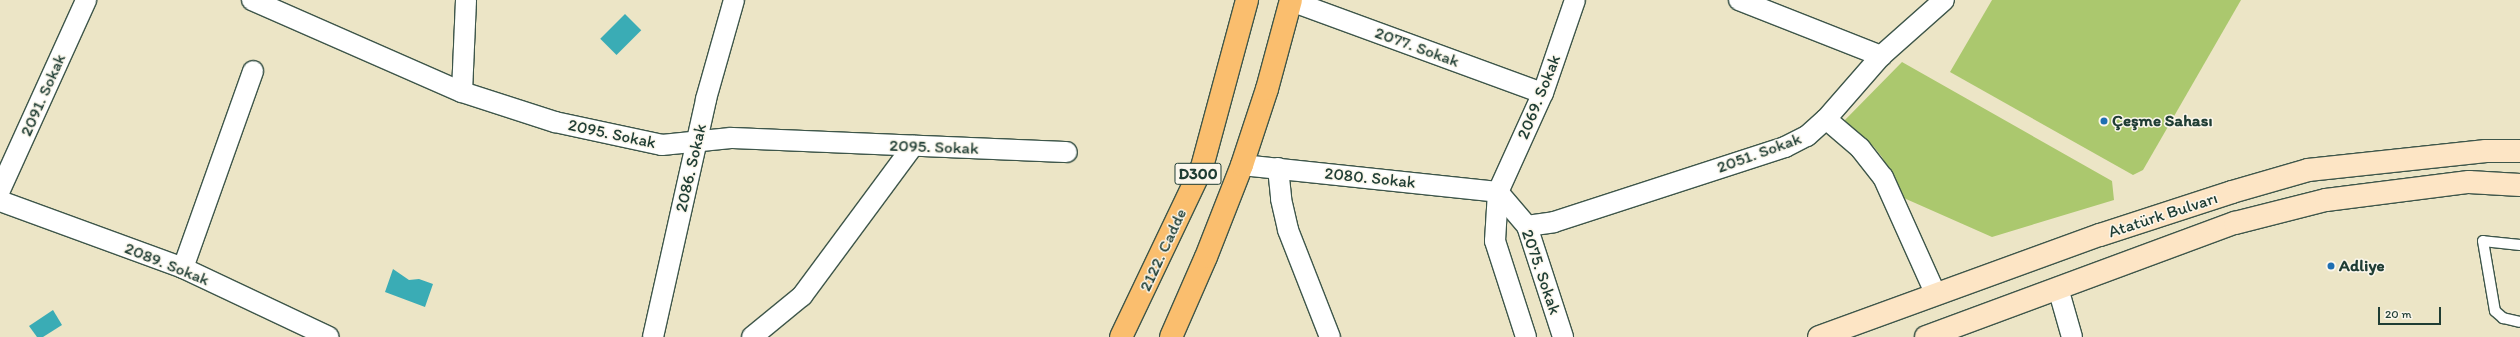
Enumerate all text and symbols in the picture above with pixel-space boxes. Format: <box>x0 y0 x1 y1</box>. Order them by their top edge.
street label: 2077. Sokak <box>1372 22 1462 72</box>
street label: 2091. Sokak <box>16 51 70 139</box>
street label: 2069. Sokak <box>1513 52 1565 142</box>
place label: Çeşme Sahası <box>2112 111 2213 131</box>
street label: 2095. Sokak <box>566 115 658 153</box>
marker: Çeşme Sahası <box>2099 116 2109 126</box>
street label: 2086. Sokak <box>671 122 711 214</box>
street label: 2051. Sokak <box>1714 128 1804 178</box>
street label: 2095. Sokak <box>889 135 979 159</box>
road number: D300 <box>1174 160 1222 188</box>
street label: 2080. Sokak <box>1324 163 1416 193</box>
street label: Atatürk Bulvarı <box>2106 188 2220 242</box>
street label: 2122. Cadde <box>1135 205 1191 295</box>
street label: 2075. Sokak <box>1517 227 1565 317</box>
street label: 2089. Sokak <box>122 238 212 290</box>
place label: Adliye <box>2339 256 2385 276</box>
marker: Adliye <box>2326 261 2336 271</box>
scale bar <box>2380 299 2443 325</box>
text: 20 m <box>2385 307 2412 321</box>

